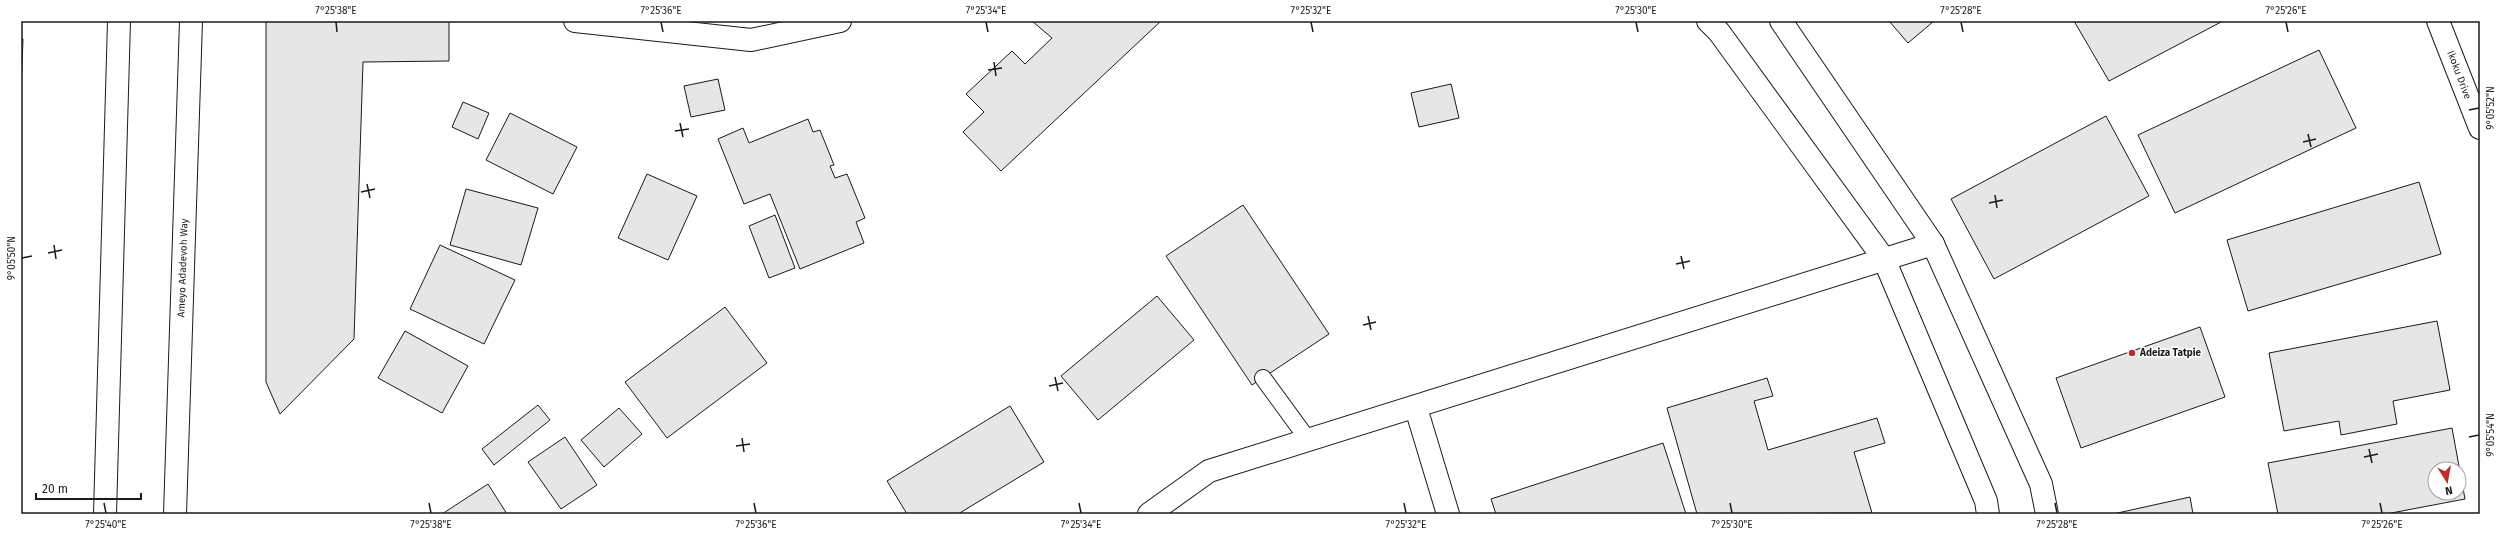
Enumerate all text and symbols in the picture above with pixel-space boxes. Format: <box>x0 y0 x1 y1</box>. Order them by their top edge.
text: 7°25'38"E <box>315 5 357 17</box>
text: 7°25'36"E <box>640 5 682 17</box>
text: 7°25'34"E <box>966 5 1006 17</box>
text: 7°25'32"E <box>1291 5 1331 17</box>
text: 7°25'30"E <box>1615 5 1657 17</box>
text: 7°25'28"E <box>1940 5 1982 17</box>
text: 7°25'26"E <box>2265 5 2307 17</box>
street label: Ikoku Drive <box>2444 49 2474 101</box>
text: 9°05'52"N <box>2485 86 2497 130</box>
street label: Ameyo Adadevoh Way <box>175 218 191 318</box>
text: 9°05'50"N <box>6 236 18 280</box>
place label: Adeiza Tatpie <box>2139 347 2202 359</box>
marker: Adeiza Tatpie <box>2127 348 2137 358</box>
text: 9°05'54"N <box>2485 413 2497 457</box>
north arrow <box>2427 461 2467 501</box>
scale bar <box>36 475 141 501</box>
text: 20 m <box>42 482 68 496</box>
text: N <box>2444 483 2454 497</box>
text: 7°25'40"E <box>85 519 127 531</box>
text: 7°25'38"E <box>410 519 452 531</box>
text: 7°25'36"E <box>735 519 777 531</box>
text: 7°25'34"E <box>1061 519 1101 531</box>
text: 7°25'32"E <box>1386 519 1426 531</box>
text: 7°25'30"E <box>1711 519 1753 531</box>
text: 7°25'28"E <box>2036 519 2078 531</box>
text: 7°25'26"E <box>2361 519 2403 531</box>

